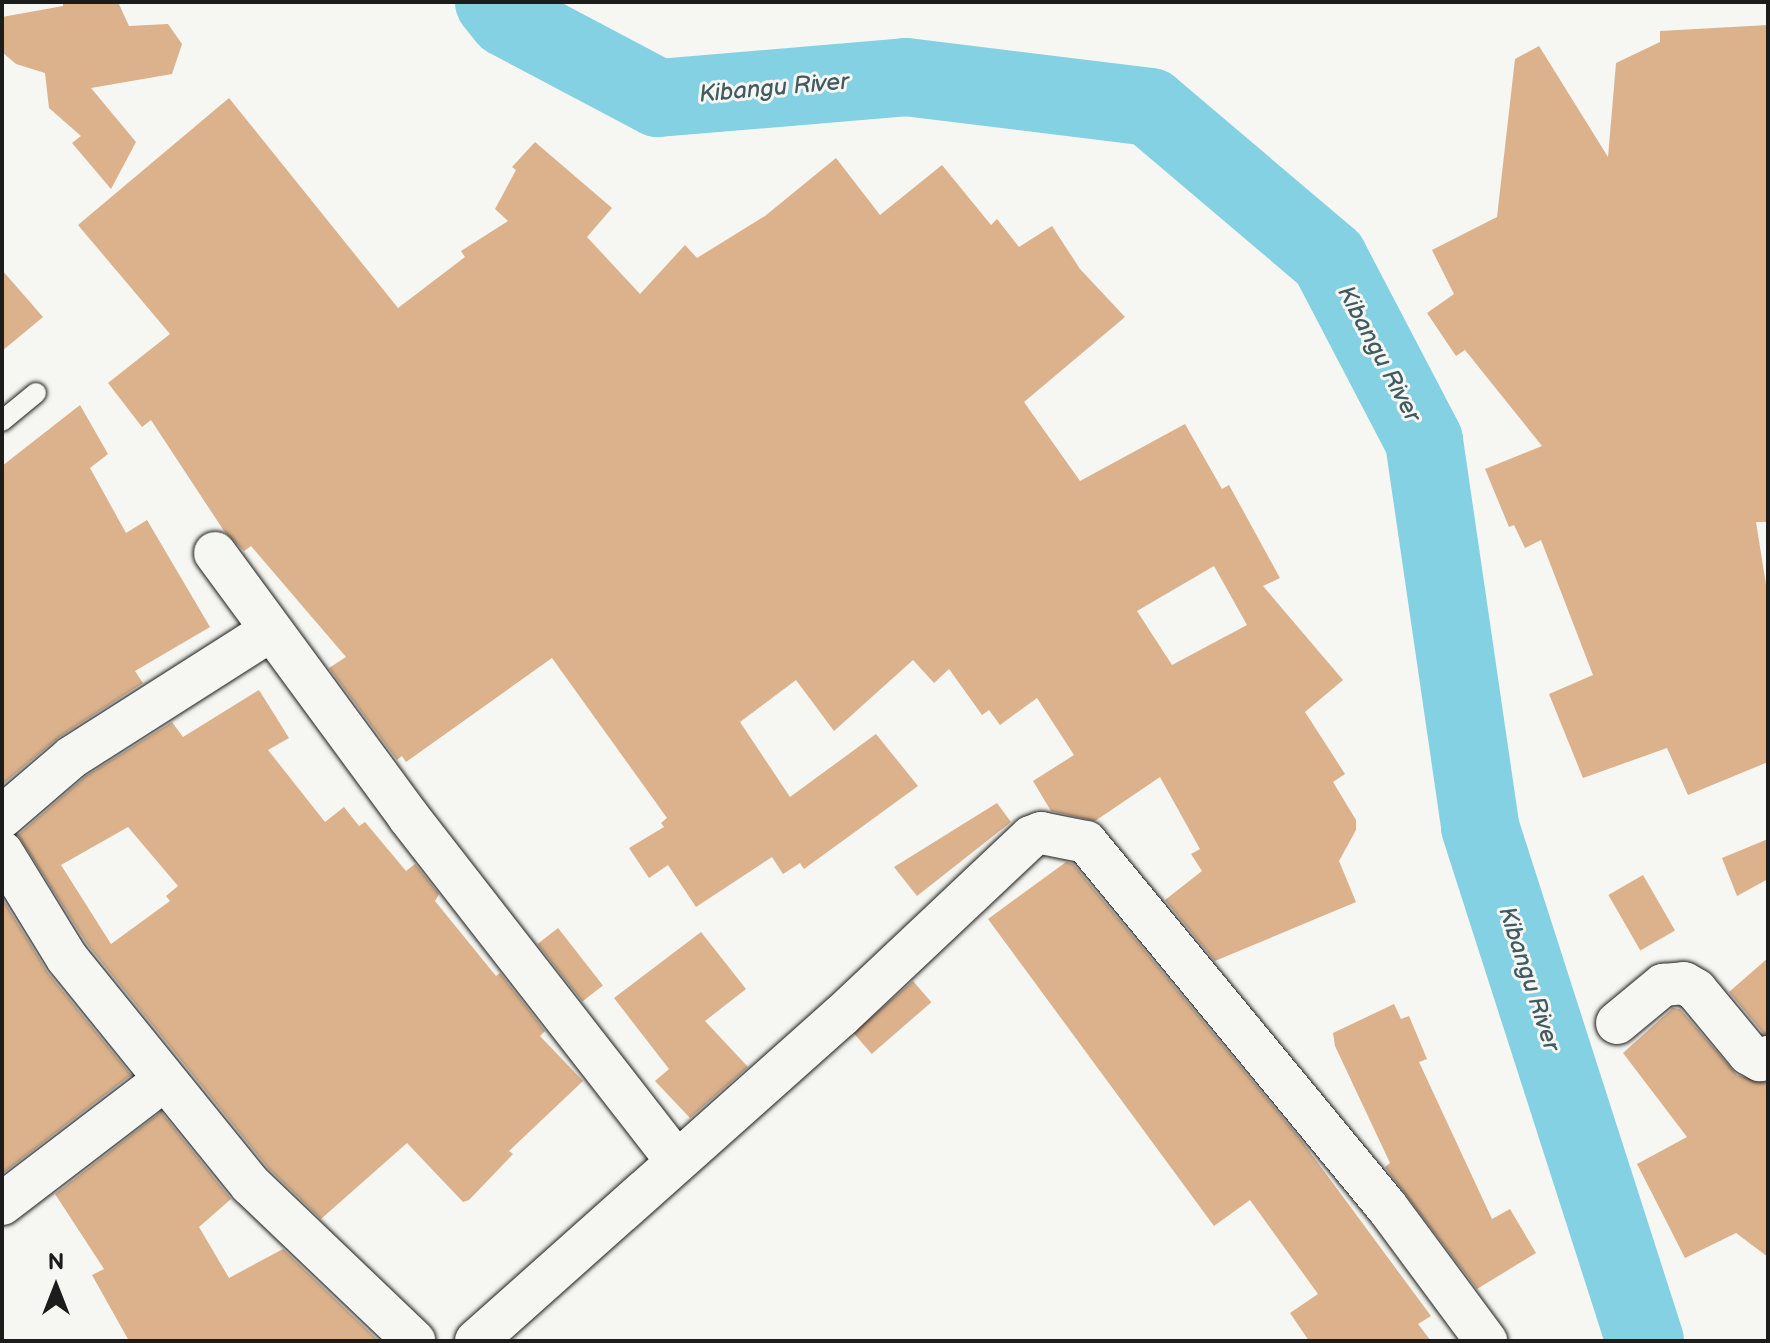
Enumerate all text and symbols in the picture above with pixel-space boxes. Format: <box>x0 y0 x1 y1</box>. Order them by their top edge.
water label: Kibangu River <box>698 67 850 109</box>
water label: Kibangu River <box>1331 281 1427 427</box>
water label: Kibangu River <box>1492 903 1566 1055</box>
north arrow <box>16 1247 96 1327</box>
text: N <box>48 1249 64 1276</box>

